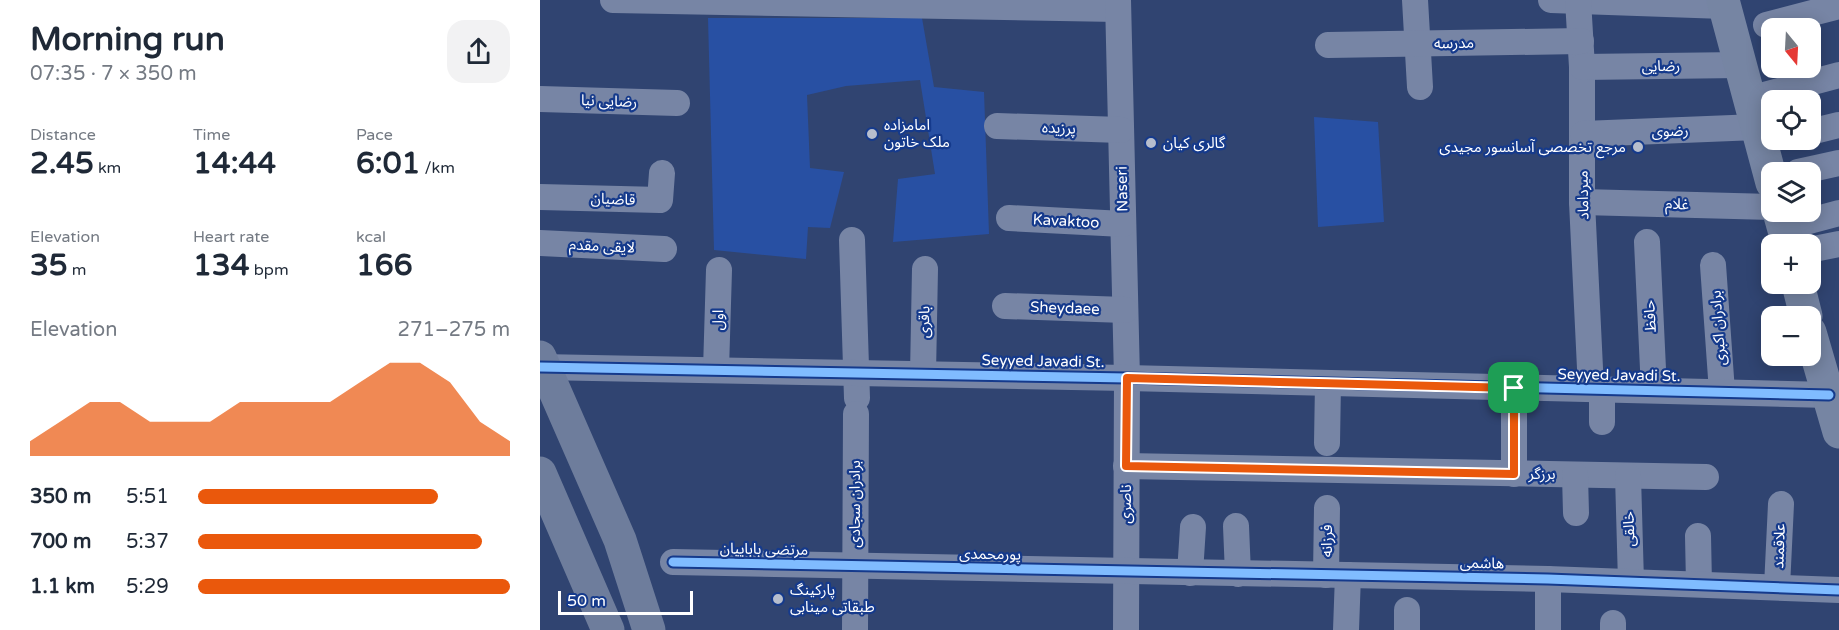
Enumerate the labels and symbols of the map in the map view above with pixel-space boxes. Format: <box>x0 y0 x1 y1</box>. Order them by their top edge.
north arrow <box>1761 18 1821 78</box>
street label: مدرسه <box>1434 34 1474 52</box>
street label: رضایی <box>1642 57 1680 75</box>
street label: رضایی نیا <box>581 91 637 111</box>
place label: امامزاده ملک خاتون <box>884 116 950 151</box>
street label: پرزیده <box>1042 118 1076 139</box>
street label: رضوی <box>1651 121 1689 141</box>
marker: امامزاده ملک خاتون <box>865 127 879 141</box>
place label: گالری کیان <box>1163 134 1226 152</box>
marker: گالری کیان <box>1144 136 1158 150</box>
place label: مرجع تخصصی آسانسور مجیدی <box>1439 138 1626 159</box>
marker: مرجع تخصصی آسانسور مجیدی <box>1631 140 1645 154</box>
street label: Naseri <box>1113 166 1131 212</box>
street label: میرداماد <box>1574 170 1592 220</box>
street label: قاضیان <box>590 189 636 209</box>
street label: غلام <box>1665 195 1690 215</box>
street label: Kavaktoo <box>1032 210 1100 232</box>
street label: لایقی مقدم <box>568 235 635 259</box>
street label: برادران اکبری <box>1706 290 1730 366</box>
street label: Sheydaee <box>1030 298 1100 318</box>
street label: حافظ <box>1640 299 1660 333</box>
street label: باقری <box>915 306 933 338</box>
street label: اول <box>709 309 727 331</box>
street label: Seyyed Javadi St. <box>981 351 1105 371</box>
pin <box>1488 362 1539 413</box>
street label: Seyyed Javadi St. <box>1557 365 1681 385</box>
street label: برادران سجادی <box>846 460 864 548</box>
street label: برزگر <box>1527 465 1556 483</box>
street label: ناصری <box>1117 484 1135 524</box>
street label: خالقی <box>1619 511 1639 547</box>
street label: علاقمند <box>1769 523 1789 569</box>
street label: فرزانه <box>1318 524 1336 557</box>
street label: مرتضی باباییان <box>720 539 808 559</box>
street label: پورمحمدی <box>959 544 1021 565</box>
street label: هاشمی <box>1460 554 1504 572</box>
place label: پارکینگ طبقاتی مینابی <box>790 581 875 616</box>
scale bar <box>558 588 693 616</box>
marker: پارکینگ طبقاتی مینابی <box>771 592 785 606</box>

